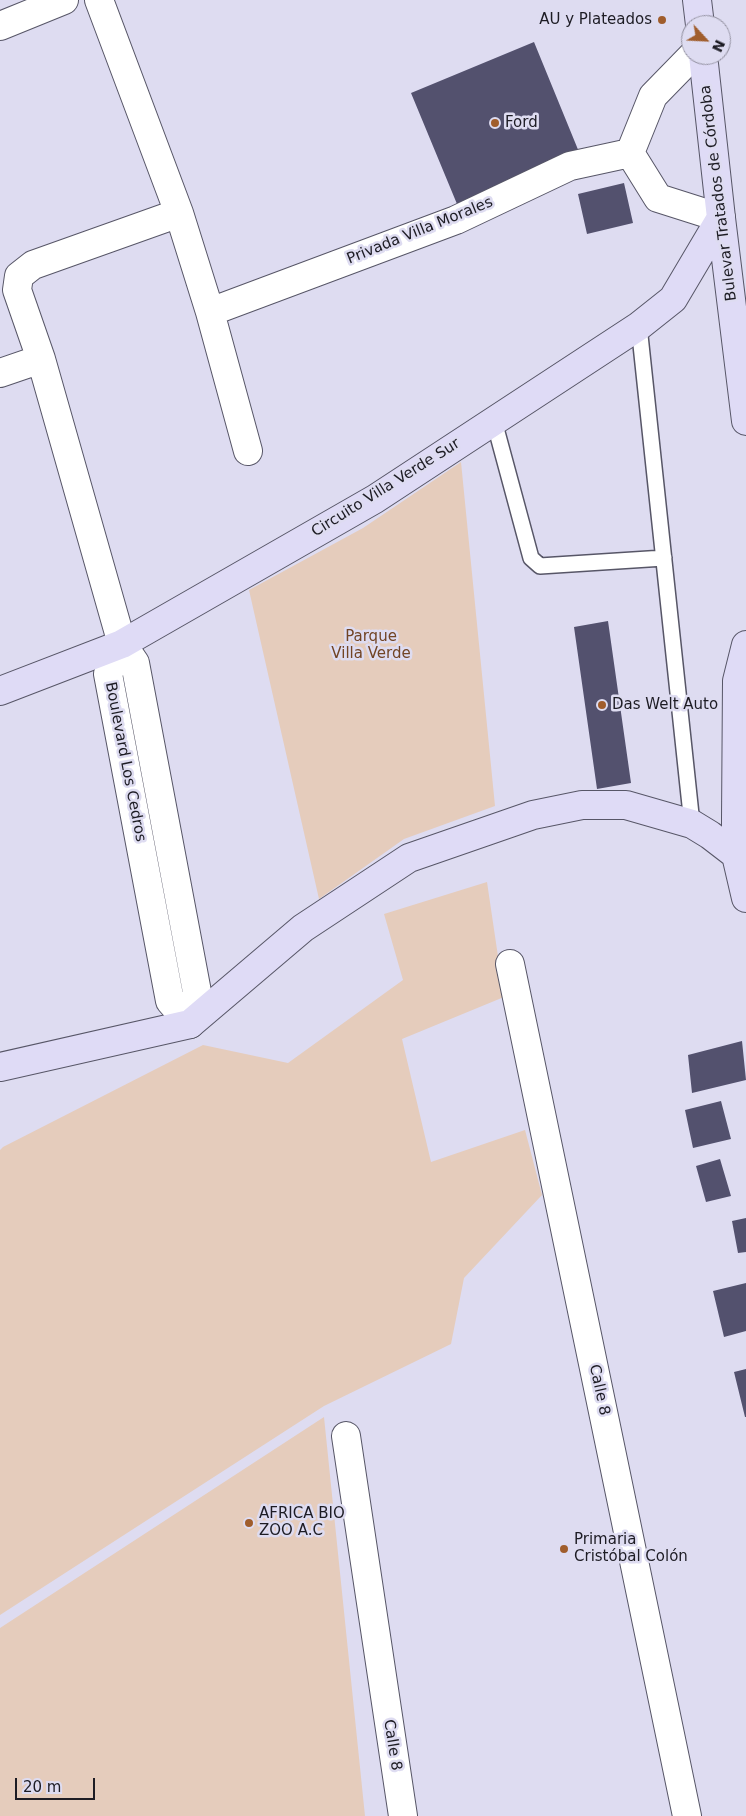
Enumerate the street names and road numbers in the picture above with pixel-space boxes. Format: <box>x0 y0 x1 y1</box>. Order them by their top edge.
street label: Bulevar Tratados de Córdoba <box>697 84 741 302</box>
street label: Privada Villa Morales <box>344 193 496 269</box>
street label: Circuito Villa Verde Sur <box>308 435 464 541</box>
street label: Boulevard Los Cedros <box>101 681 149 843</box>
street label: Calle 8 <box>585 1363 613 1417</box>
street label: Calle 8 <box>379 1718 405 1772</box>

